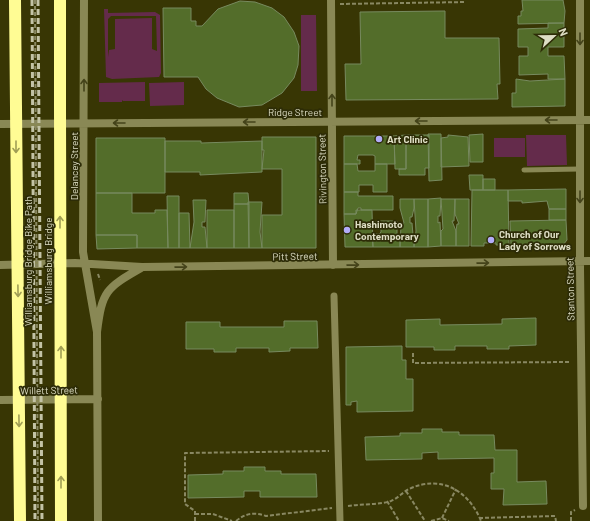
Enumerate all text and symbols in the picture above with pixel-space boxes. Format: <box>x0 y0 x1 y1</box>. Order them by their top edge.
north arrow <box>534 16 574 56</box>
text: N <box>556 26 571 38</box>
one-way arrow <box>576 32 584 45</box>
one-way arrow <box>80 79 88 92</box>
one-way arrow <box>328 94 336 107</box>
street label: Ridge Street <box>268 106 322 118</box>
one-way arrow <box>545 116 558 124</box>
one-way arrow <box>415 117 428 125</box>
one-way arrow <box>243 118 256 126</box>
one-way arrow <box>113 119 126 127</box>
street label: Delancey Street <box>68 131 80 200</box>
street label: Rivington Street <box>315 133 329 204</box>
place label: Art Clinic <box>387 133 428 145</box>
marker: Art Clinic <box>374 134 384 144</box>
one-way arrow <box>12 140 20 153</box>
one-way arrow <box>576 190 584 203</box>
street label: Williamsburg Bridge Bike Path <box>22 196 34 326</box>
one-way arrow <box>56 216 64 229</box>
street label: Williamsburg Bridge <box>42 218 54 304</box>
place label: Hashimoto Contemporary <box>355 218 419 242</box>
marker: Hashimoto Contemporary <box>342 225 352 235</box>
place label: Church of Our Lady of Sorrows <box>499 228 571 252</box>
marker: Church of Our Lady of Sorrows <box>486 235 496 245</box>
street label: Pitt Street <box>272 250 318 262</box>
street label: Stanton Street <box>563 257 577 321</box>
one-way arrow <box>476 259 489 267</box>
one-way arrow <box>346 261 359 269</box>
one-way arrow <box>174 263 187 271</box>
one-way arrow <box>14 284 22 297</box>
one-way arrow <box>57 346 65 359</box>
street label: Willett Street <box>20 383 78 397</box>
one-way arrow <box>15 414 23 427</box>
one-way arrow <box>57 476 65 489</box>

